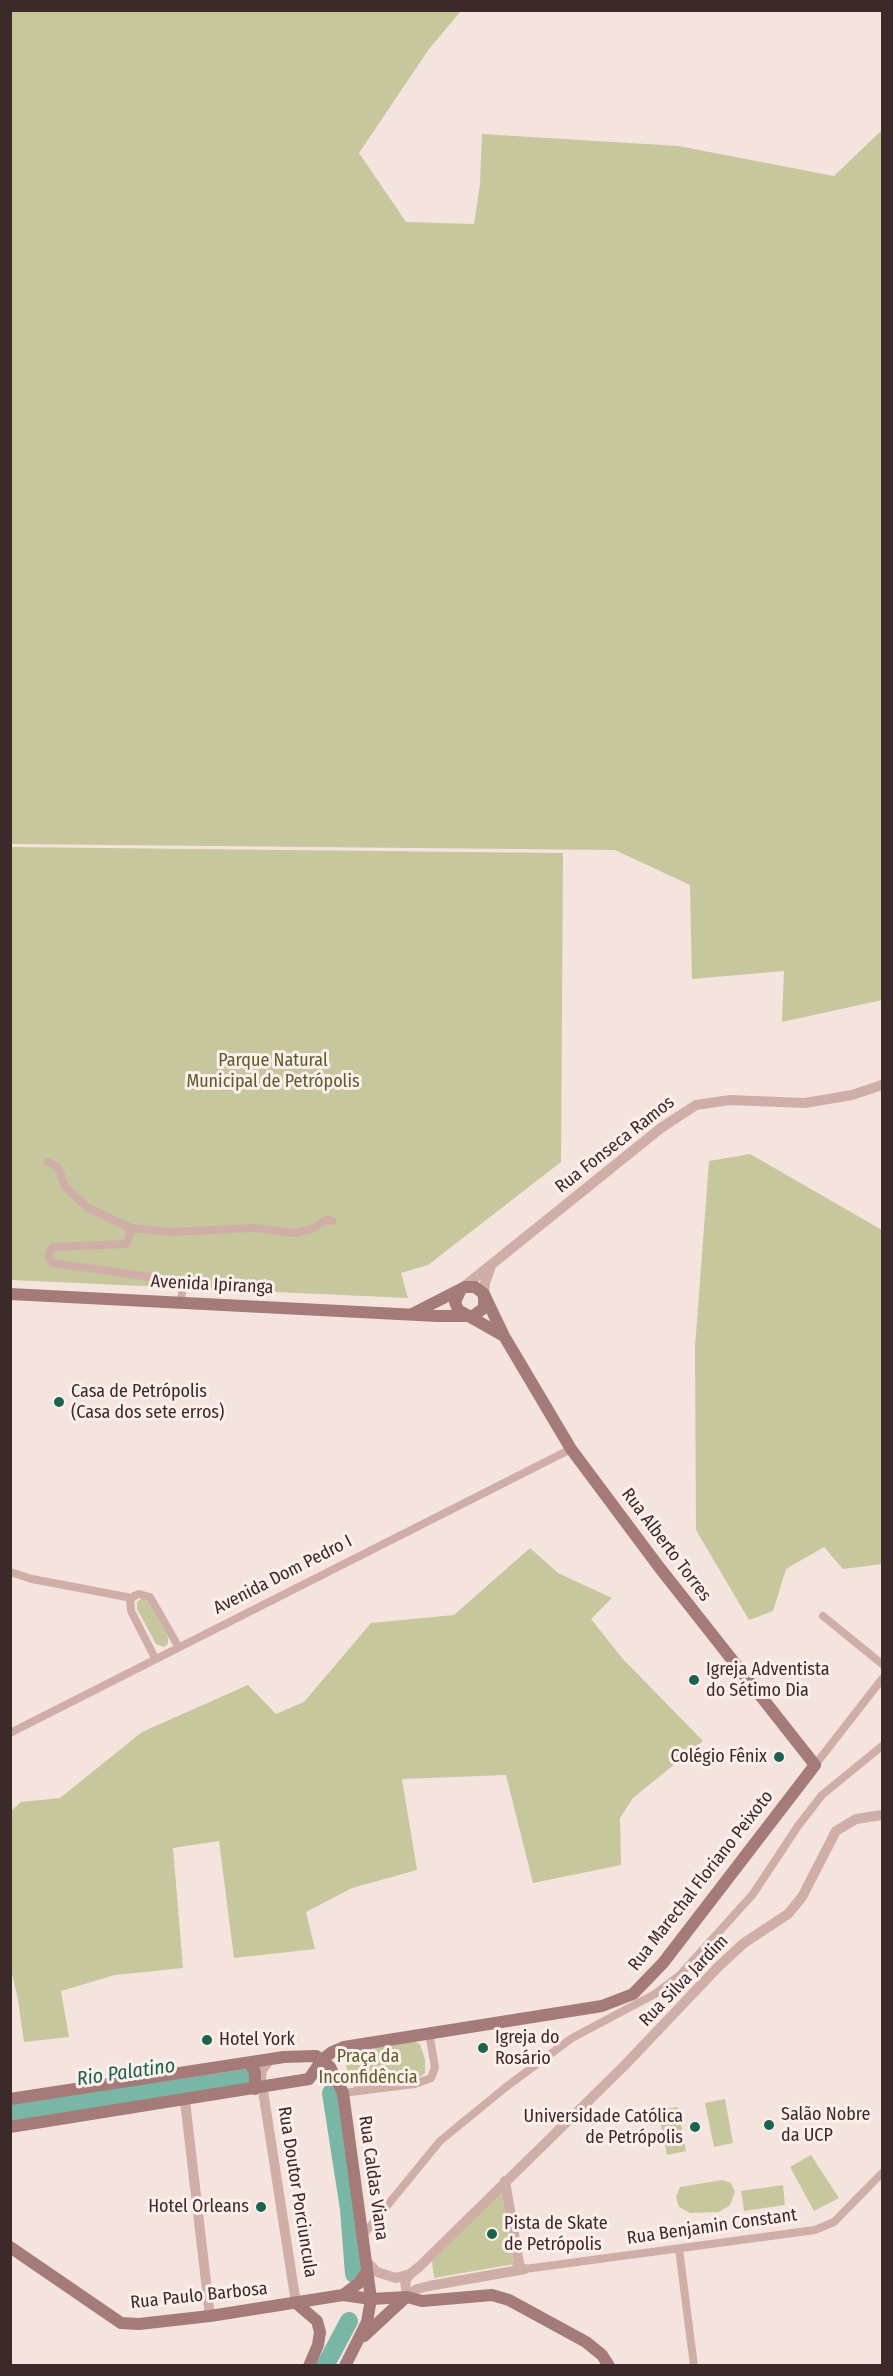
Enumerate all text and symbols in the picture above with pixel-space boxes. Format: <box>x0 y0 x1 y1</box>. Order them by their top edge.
park label: Parque Natural Municipal de Petrópolis <box>186 1050 360 1092</box>
street label: Rua Fonseca Ramos <box>551 1092 679 1198</box>
street label: Avenida Ipiranga <box>150 1271 274 1299</box>
place label: Casa de Petrópolis (Casa dos sete erros) <box>71 1381 224 1424</box>
marker: Casa de Petrópolis (Casa dos sete erros) <box>52 1395 66 1409</box>
street label: Rua Alberto Torres <box>616 1484 716 1606</box>
street label: Avenida Dom Pedro I <box>210 1531 356 1619</box>
place label: Igreja Adventista do Sétimo Dia <box>706 1659 830 1702</box>
marker: Igreja Adventista do Sétimo Dia <box>687 1673 701 1687</box>
place label: Colégio Fênix <box>670 1746 767 1768</box>
marker: Colégio Fênix <box>772 1750 786 1764</box>
street label: Rua Marechal Floriano Peixoto <box>624 1787 778 1975</box>
street label: Rua Silva Jardim <box>635 1931 733 2031</box>
place label: Igreja do Rosário <box>495 2027 560 2070</box>
place label: Hotel York <box>219 2029 295 2051</box>
marker: Hotel York <box>200 2033 214 2047</box>
marker: Igreja do Rosário <box>476 2041 490 2055</box>
park label: Praça da Inconfidência <box>318 2046 418 2088</box>
water label: Rio Palatino <box>75 2054 177 2092</box>
place label: Salão Nobre da UCP <box>781 2104 870 2146</box>
street label: Rua Doutor Porciuncula <box>273 2105 321 2279</box>
place label: Universidade Católica de Petrópolis <box>524 2106 683 2148</box>
street label: Rua Caldas Viana <box>354 2114 392 2242</box>
marker: Salão Nobre da UCP <box>762 2118 776 2132</box>
marker: Universidade Católica de Petrópolis <box>688 2120 702 2134</box>
place label: Hotel Orleans <box>148 2196 249 2218</box>
marker: Hotel Orleans <box>254 2200 268 2214</box>
street label: Rua Benjamin Constant <box>626 2204 798 2250</box>
place label: Pista de Skate de Petrópolis <box>504 2213 608 2256</box>
marker: Pista de Skate de Petrópolis <box>485 2227 499 2241</box>
street label: Rua Paulo Barbosa <box>129 2278 269 2314</box>

